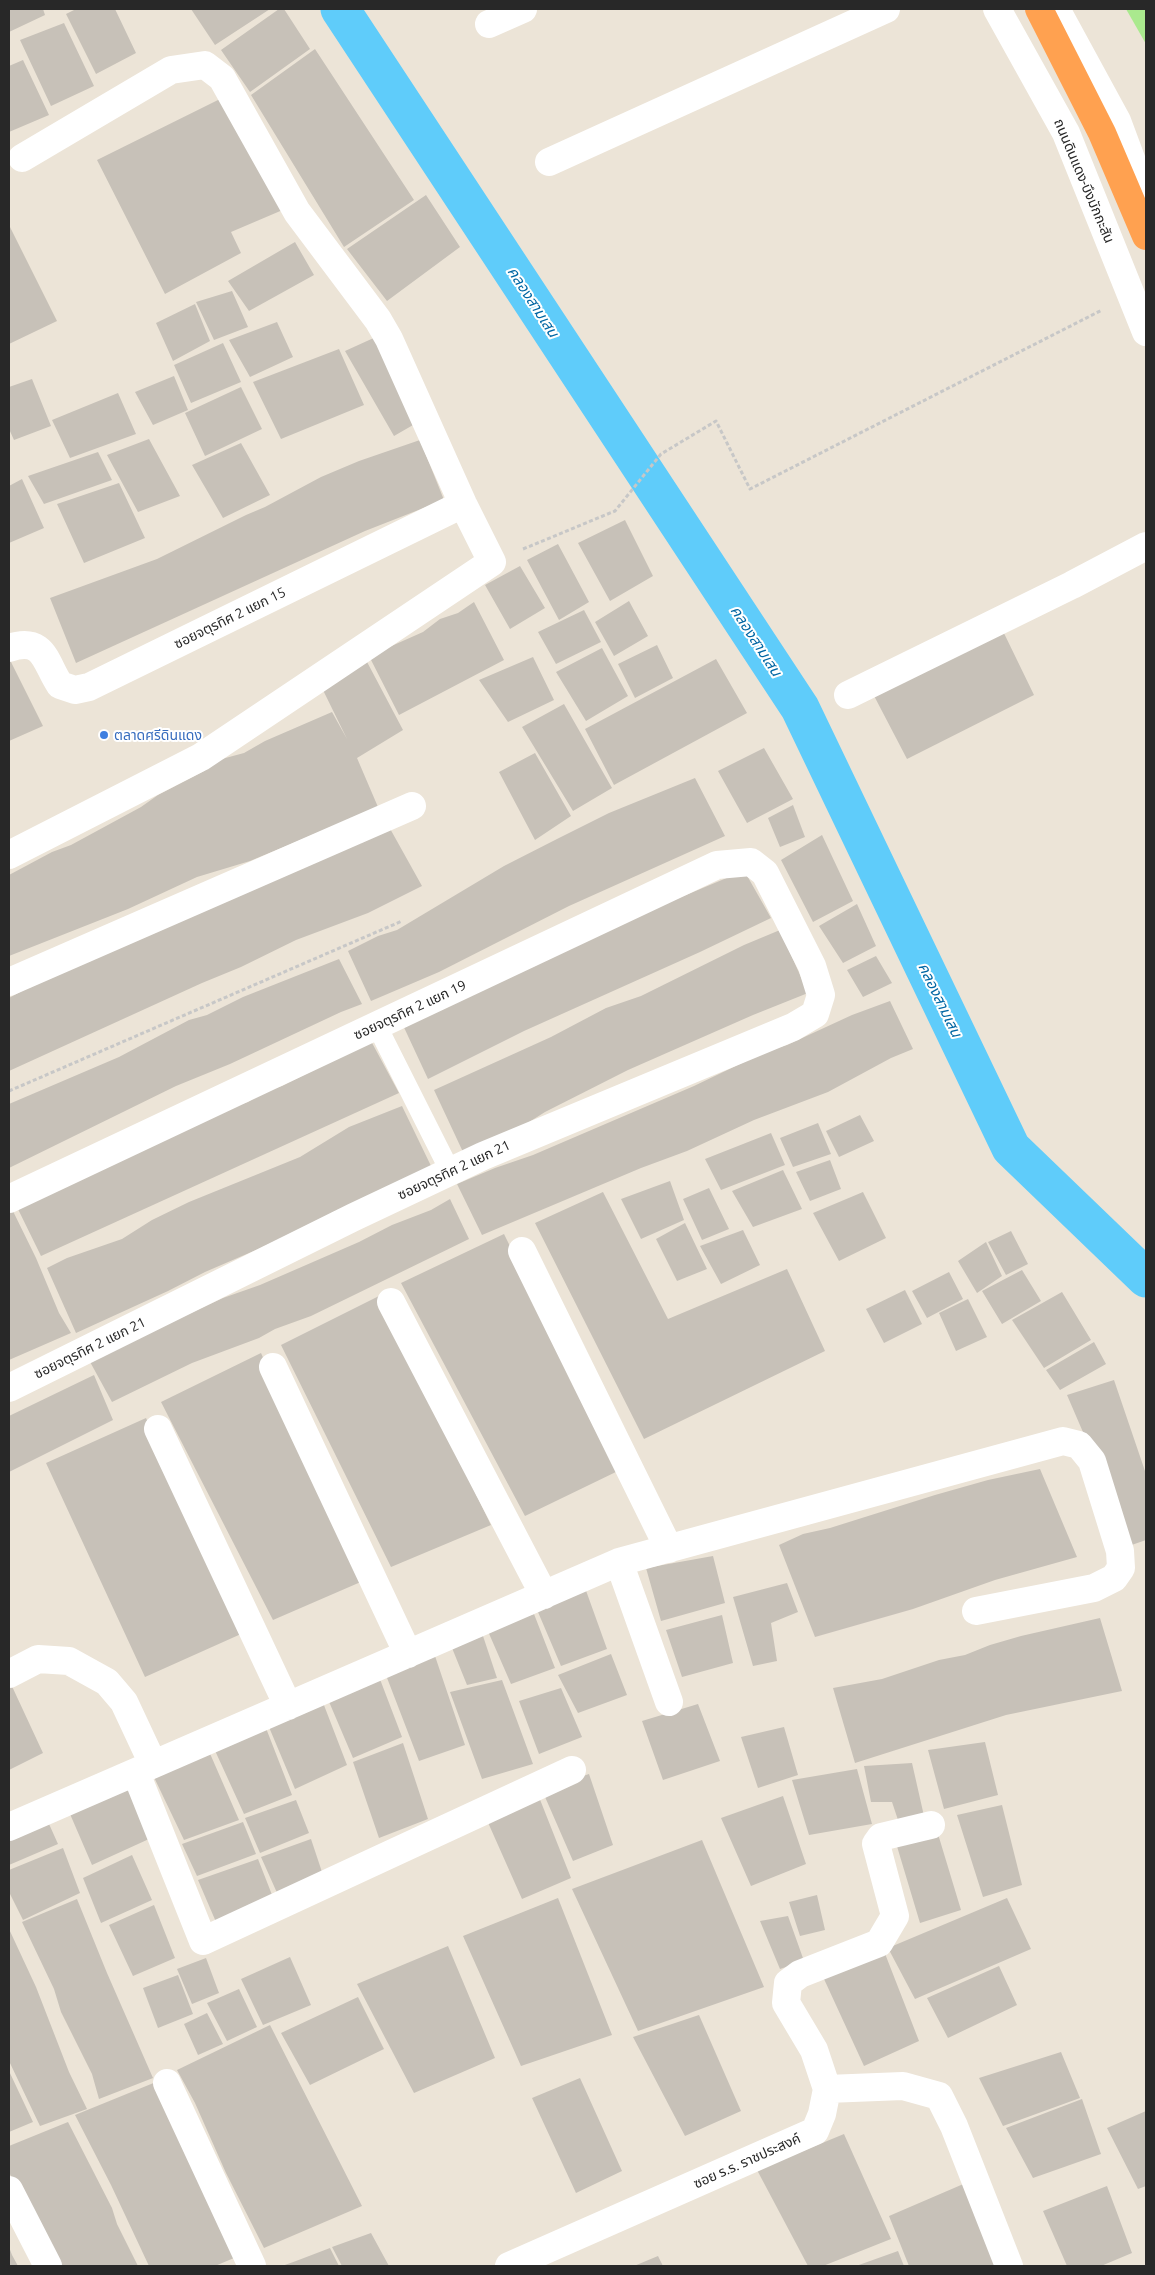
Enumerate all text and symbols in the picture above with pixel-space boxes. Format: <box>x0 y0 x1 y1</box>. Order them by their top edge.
street label: ถนนดินแดง-บึงมักกะสัน <box>1050 116 1118 246</box>
water label: คลองสามเสน <box>504 263 562 341</box>
street label: ซอยจตุรทิศ 2 แยก 15 <box>171 584 289 652</box>
water label: คลองสามเสน <box>727 602 785 680</box>
place label: ตลาดศรีดินแดง <box>114 727 202 743</box>
marker: ตลาดศรีดินแดง <box>98 729 110 741</box>
water label: คลองสามเสน <box>914 960 966 1040</box>
street label: ซอยจตุรทิศ 2 แยก 19 <box>351 977 469 1043</box>
street label: ซอยจตุรทิศ 2 แยก 21 <box>395 1137 513 1203</box>
street label: ซอยจตุรทิศ 2 แยก 21 <box>31 1314 149 1382</box>
street label: ซอย ร.ร. ราชประสงค์ <box>691 2130 803 2192</box>

